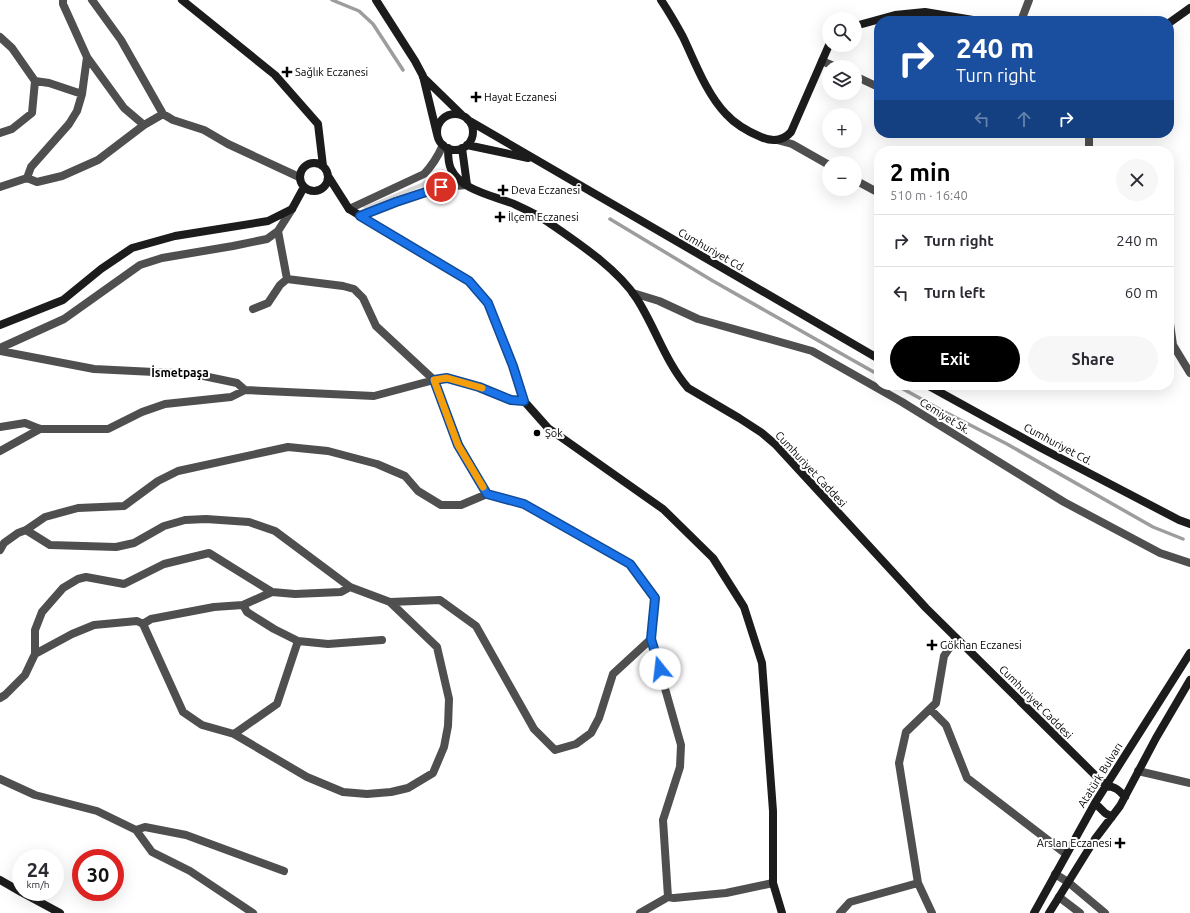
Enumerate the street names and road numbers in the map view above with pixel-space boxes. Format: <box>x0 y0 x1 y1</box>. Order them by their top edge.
street label: Cumhuriyet Cd. <box>676 226 748 274</box>
street label: Cemiyet Sk. <box>918 396 972 436</box>
street label: Cumhuriyet Cd. <box>1022 421 1094 467</box>
street label: Cumhuriyet Caddesi <box>773 429 849 509</box>
street label: Cumhuriyet Caddesi <box>997 663 1075 741</box>
street label: Atatürk Bulvarı <box>1075 740 1125 810</box>

